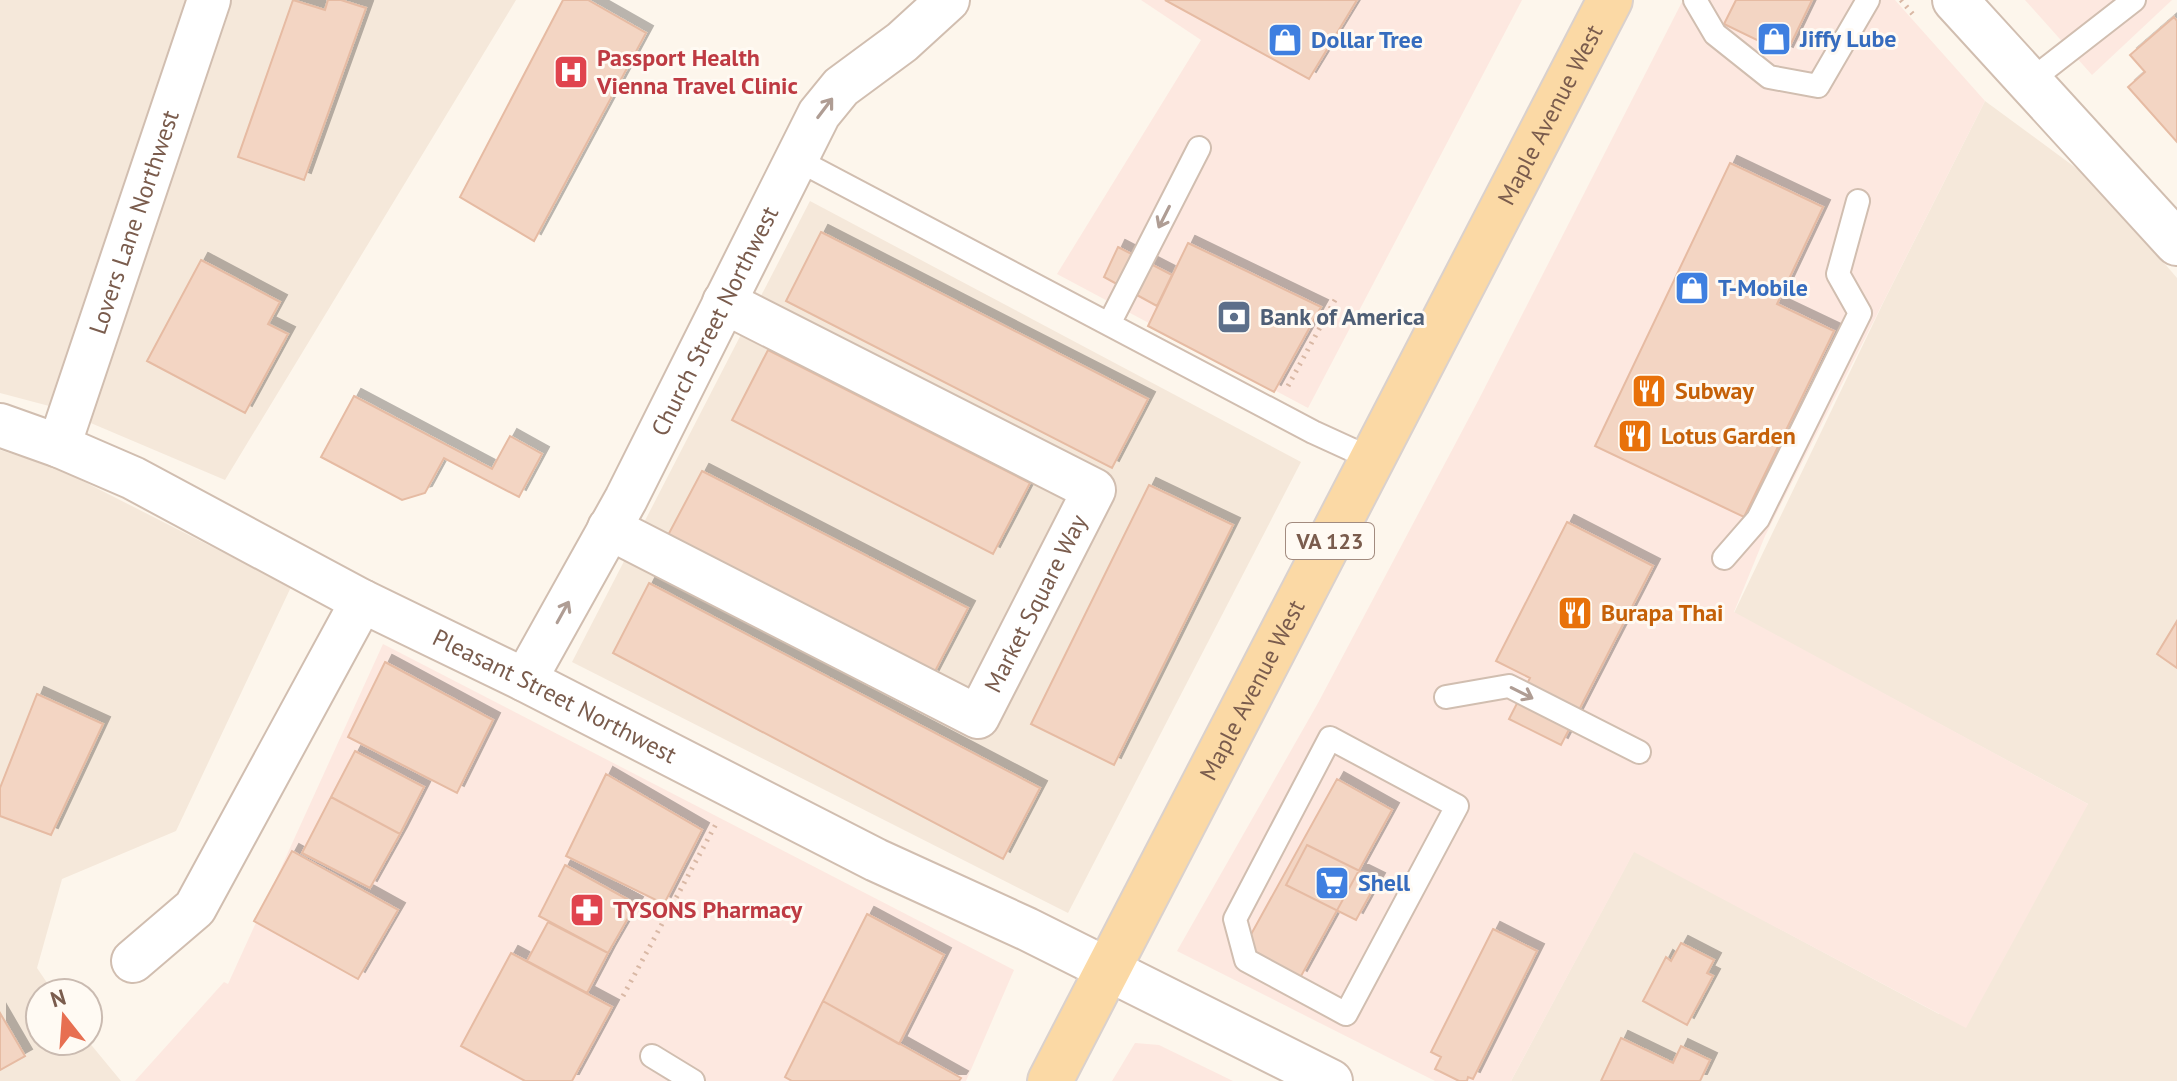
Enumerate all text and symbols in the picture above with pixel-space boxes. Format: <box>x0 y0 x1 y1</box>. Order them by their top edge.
street label: Maple Avenue West <box>1490 19 1610 210</box>
shop icon: Jiffy Lube <box>1755 20 1793 58</box>
shop icon: Dollar Tree <box>1266 21 1304 59</box>
place label: Jiffy Lube <box>1799 23 1897 54</box>
place label: Dollar Tree <box>1311 24 1423 55</box>
place label: Passport Health Vienna Travel Clinic <box>596 42 798 101</box>
hospital icon: Passport Health Vienna Travel Clinic <box>552 53 590 91</box>
one-way arrow <box>816 98 833 119</box>
street label: Lovers Lane Northwest <box>82 106 186 338</box>
street label: Church Street Northwest <box>644 201 785 441</box>
one-way arrow <box>1155 205 1171 229</box>
shop icon: T-Mobile <box>1673 269 1711 307</box>
place label: T-Mobile <box>1718 272 1808 303</box>
bank icon: Bank of America <box>1215 298 1253 336</box>
place label: Bank of America <box>1260 301 1425 332</box>
restaurant icon: Subway <box>1630 372 1668 410</box>
place label: Subway <box>1675 375 1754 406</box>
restaurant icon: Lotus Garden <box>1616 417 1654 455</box>
place label: Lotus Garden <box>1661 420 1796 451</box>
street label: Market Square Way <box>977 509 1094 698</box>
road number: VA 123 <box>1286 523 1374 559</box>
restaurant icon: Burapa Thai <box>1556 594 1594 632</box>
street label: Maple Avenue West <box>1192 595 1311 786</box>
place label: Burapa Thai <box>1601 597 1724 628</box>
one-way arrow <box>556 600 571 624</box>
street label: Pleasant Street Northwest <box>428 622 682 770</box>
one-way arrow <box>1509 685 1533 701</box>
supermarket icon: Shell <box>1313 864 1351 902</box>
place label: Shell <box>1358 867 1411 898</box>
pharmacy icon: TYSONS Pharmacy <box>568 891 606 929</box>
place label: TYSONS Pharmacy <box>613 894 803 925</box>
north arrow <box>24 977 104 1057</box>
text: N <box>47 982 69 1013</box>

